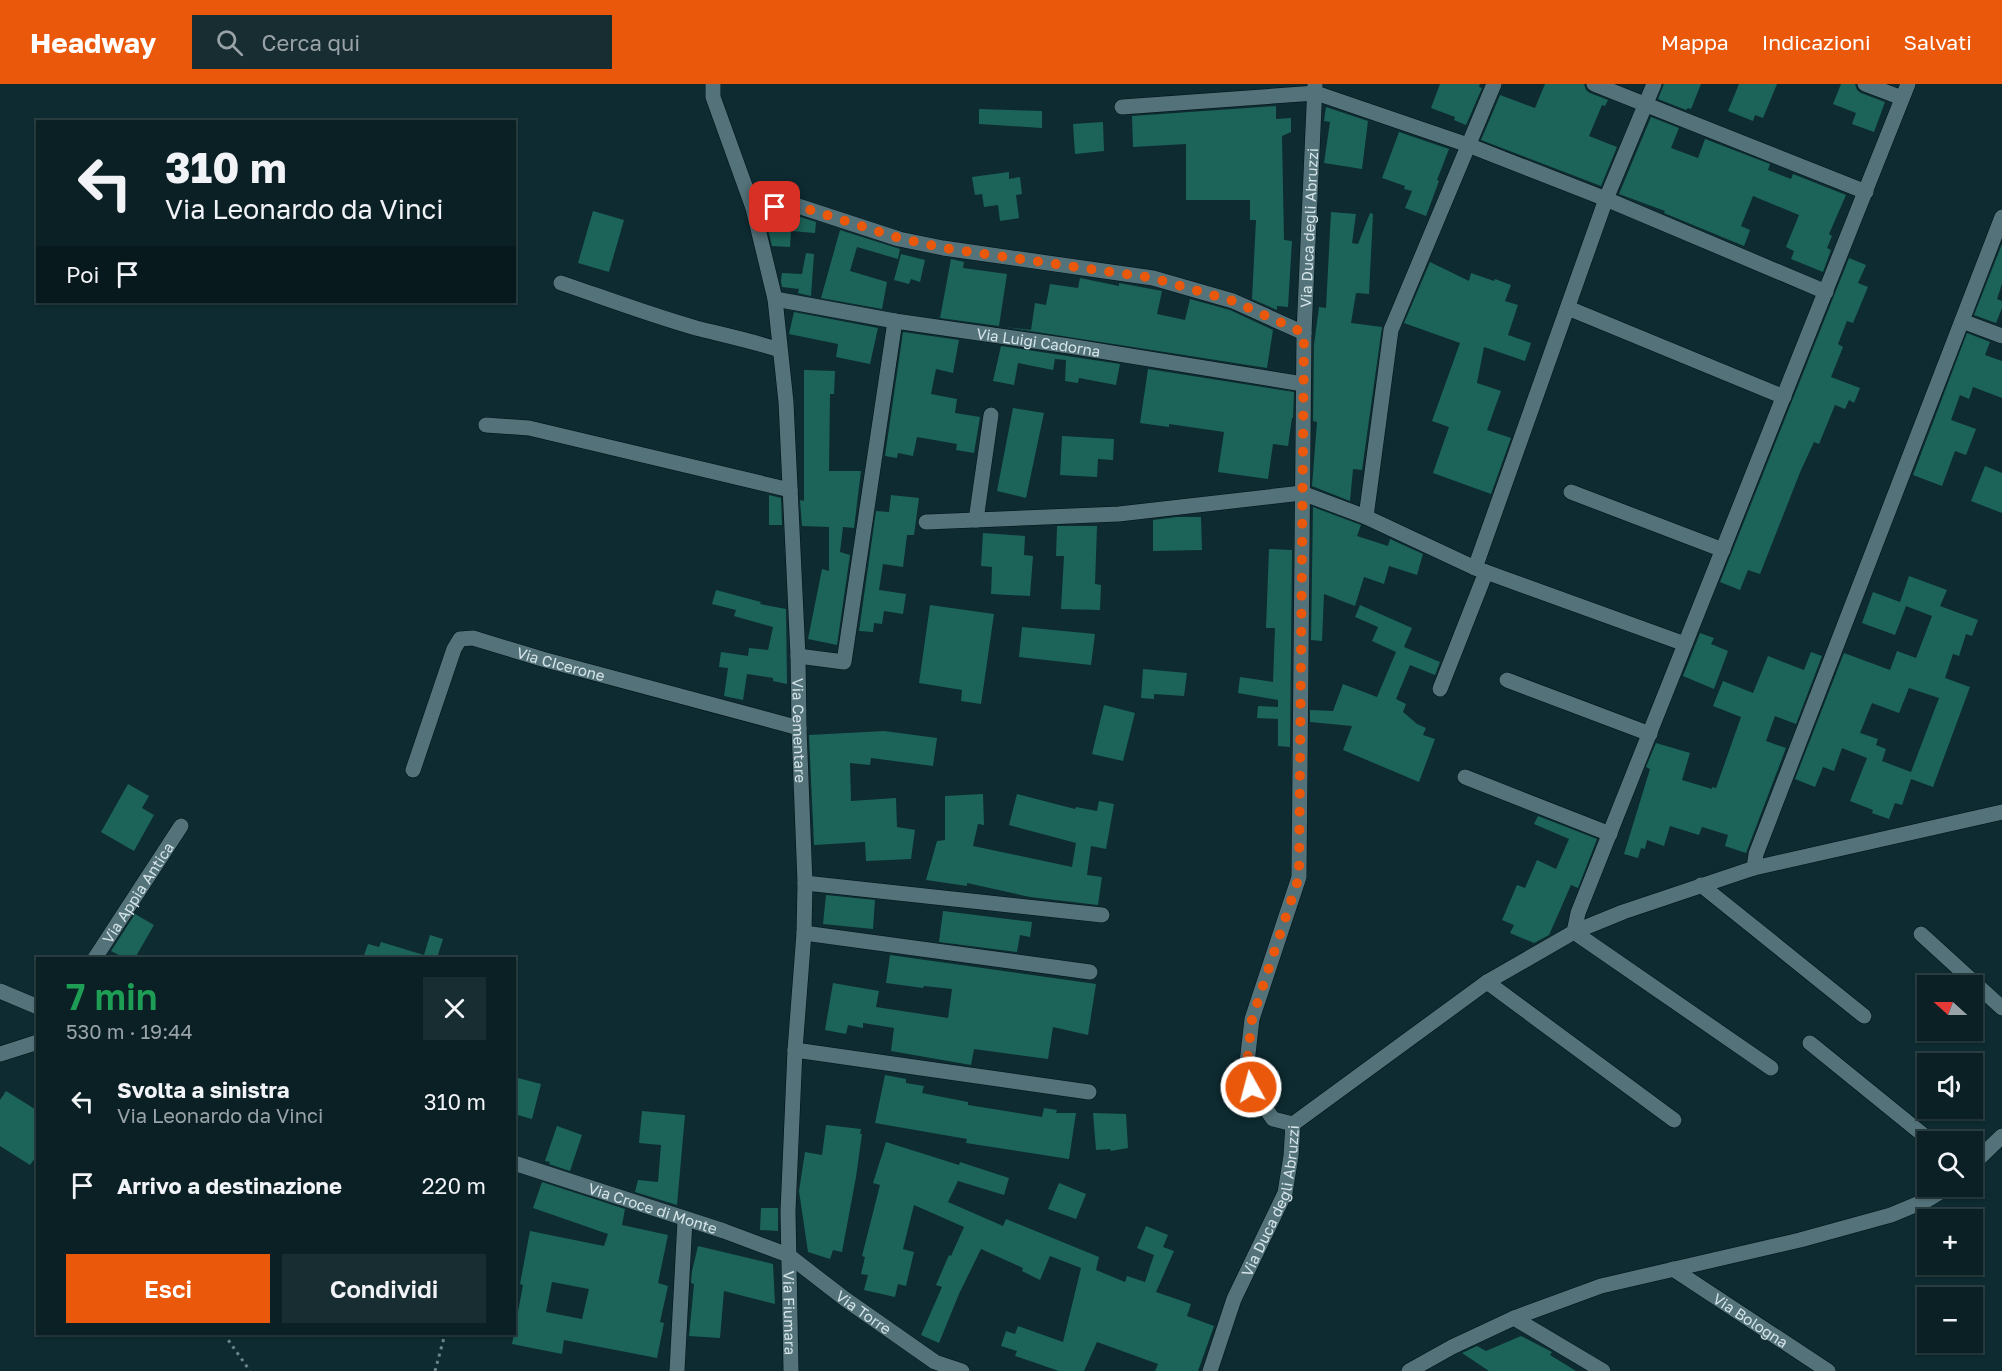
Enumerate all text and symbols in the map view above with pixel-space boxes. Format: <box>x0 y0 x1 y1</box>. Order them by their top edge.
search box <box>192 15 612 69</box>
text: Headway <box>30 26 156 59</box>
icon: search <box>213 26 246 59</box>
text: Cerca qui <box>261 29 360 56</box>
text: Mappa <box>1661 29 1729 55</box>
text: Indicazioni <box>1762 29 1871 55</box>
text: Salvati <box>1904 29 1972 55</box>
text: 310 m <box>165 142 287 192</box>
icon: left <box>66 144 144 222</box>
street label: Via Duca degli Abruzzi <box>1296 148 1321 308</box>
pin <box>749 181 800 232</box>
icon: arrive <box>758 190 791 223</box>
text: Via Leonardo da Vinci <box>165 193 443 225</box>
icon: arrive <box>111 258 144 291</box>
text: Poi <box>66 261 99 288</box>
street label: Via Luigi Cadorna <box>975 324 1102 360</box>
street label: Via CIcerone <box>515 643 607 685</box>
street label: Via Cementare <box>789 678 810 784</box>
street label: Via Appia Antica <box>98 839 177 947</box>
text: 7 min <box>66 975 157 1018</box>
north arrow <box>1917 975 1983 1041</box>
map controls <box>1917 975 1983 1353</box>
button: close <box>423 977 486 1040</box>
text: 530 m · 19:44 <box>66 1019 193 1043</box>
button: sound <box>1917 1053 1983 1119</box>
position arrow <box>1219 1055 1283 1119</box>
text: Svolta a sinistra <box>117 1076 289 1103</box>
icon: left <box>66 1085 99 1118</box>
text: 310 m <box>424 1088 486 1115</box>
text: Via Leonardo da Vinci <box>117 1103 323 1127</box>
street label: Via Duca degli Abruzzi <box>1237 1125 1302 1279</box>
button: search <box>1917 1131 1983 1197</box>
icon: arrive <box>66 1169 99 1202</box>
text: Arrivo a destinazione <box>117 1172 342 1199</box>
text: 220 m <box>422 1172 486 1199</box>
street label: Via Croce di Monte <box>586 1179 720 1237</box>
button: + <box>1917 1209 1983 1275</box>
button: Esci <box>66 1254 270 1323</box>
button: Condividi <box>282 1254 486 1323</box>
street label: Via Fiumara <box>780 1271 800 1355</box>
street label: Via Torre <box>832 1286 895 1338</box>
button: − <box>1917 1287 1983 1353</box>
street label: Via Bologna <box>1710 1289 1792 1351</box>

